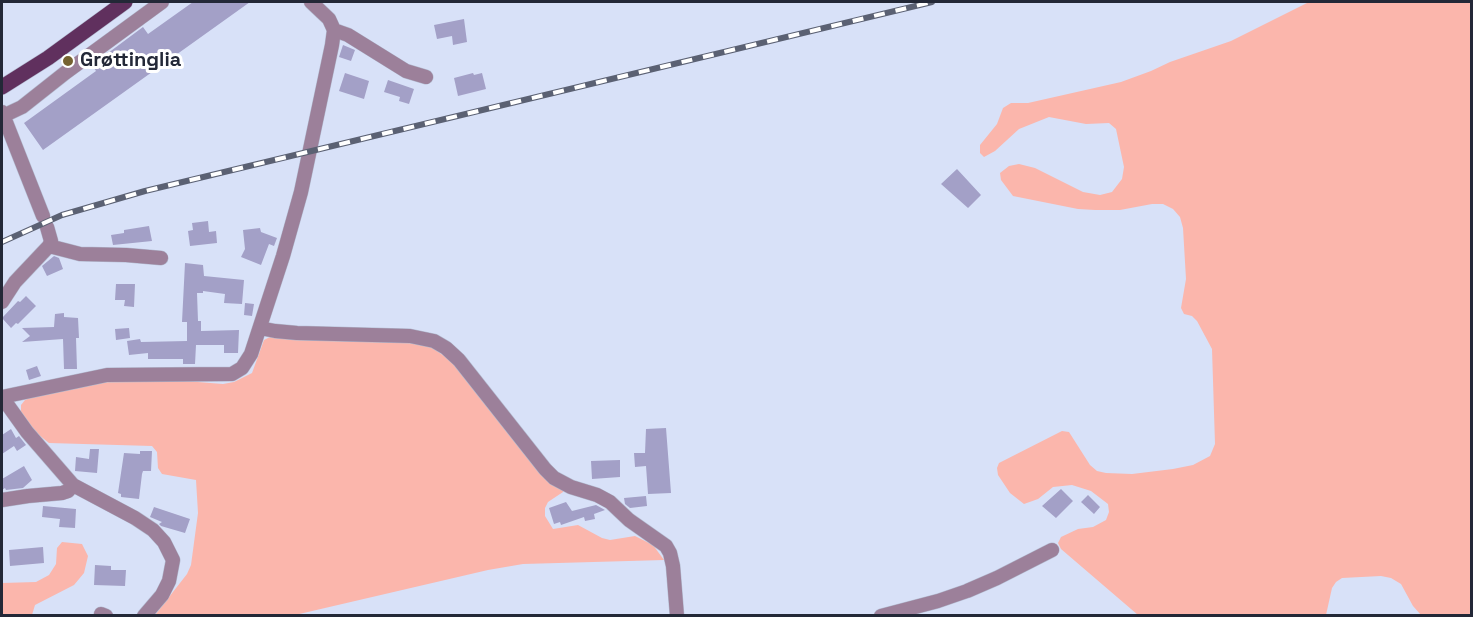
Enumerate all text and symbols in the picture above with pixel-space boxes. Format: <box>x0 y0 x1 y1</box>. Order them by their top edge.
place label: Grøttinglia <box>80 49 181 73</box>
marker: Grøttinglia <box>61 54 75 68</box>

